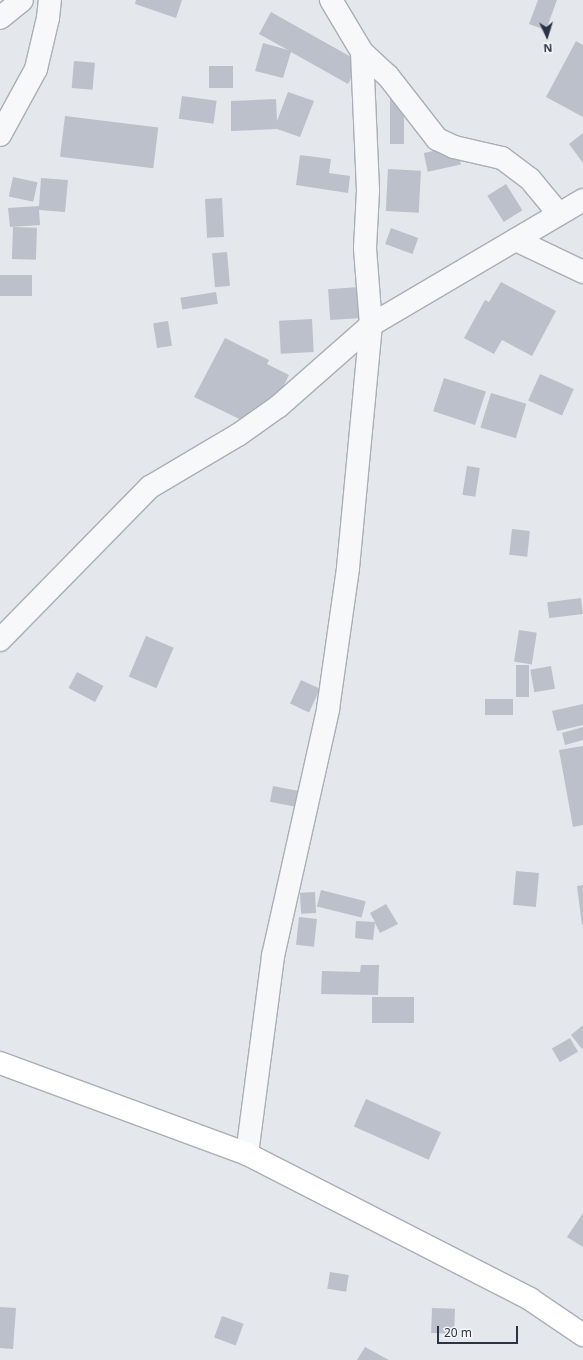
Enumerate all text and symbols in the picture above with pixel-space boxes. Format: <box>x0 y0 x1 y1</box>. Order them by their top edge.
north arrow <box>527 16 567 56</box>
text: N <box>543 41 553 56</box>
scale bar <box>439 1318 520 1344</box>
text: 20 m <box>444 1324 472 1341</box>

